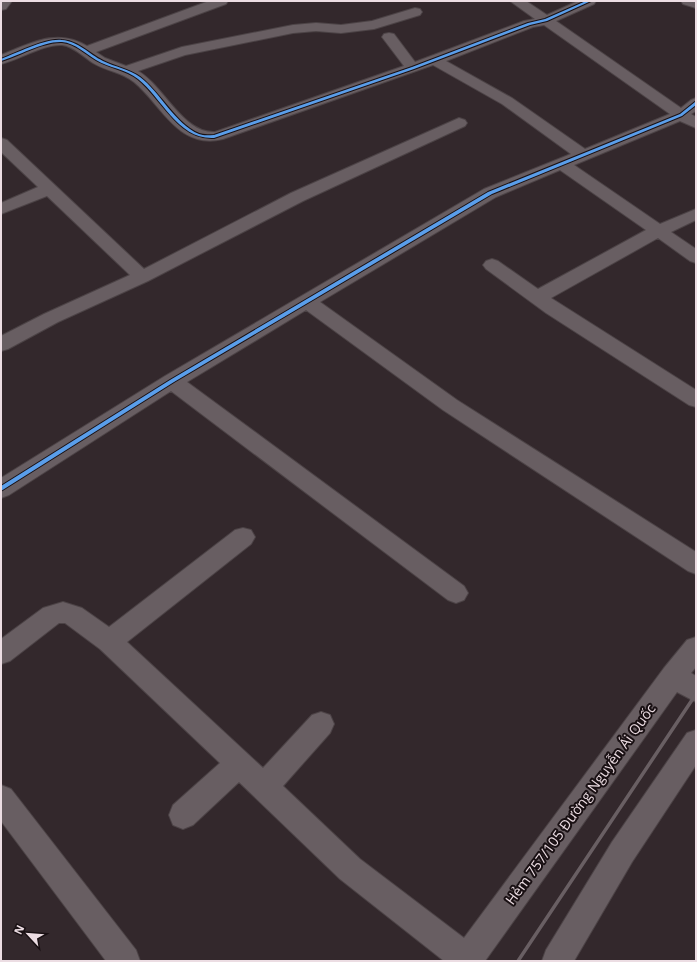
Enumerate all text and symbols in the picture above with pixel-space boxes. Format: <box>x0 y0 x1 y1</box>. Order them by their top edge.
street label: Hẻm 757/105 Đường Nguyễn Ái Quốc <box>501 700 660 908</box>
north arrow <box>8 914 48 954</box>
text: N <box>10 922 27 937</box>

